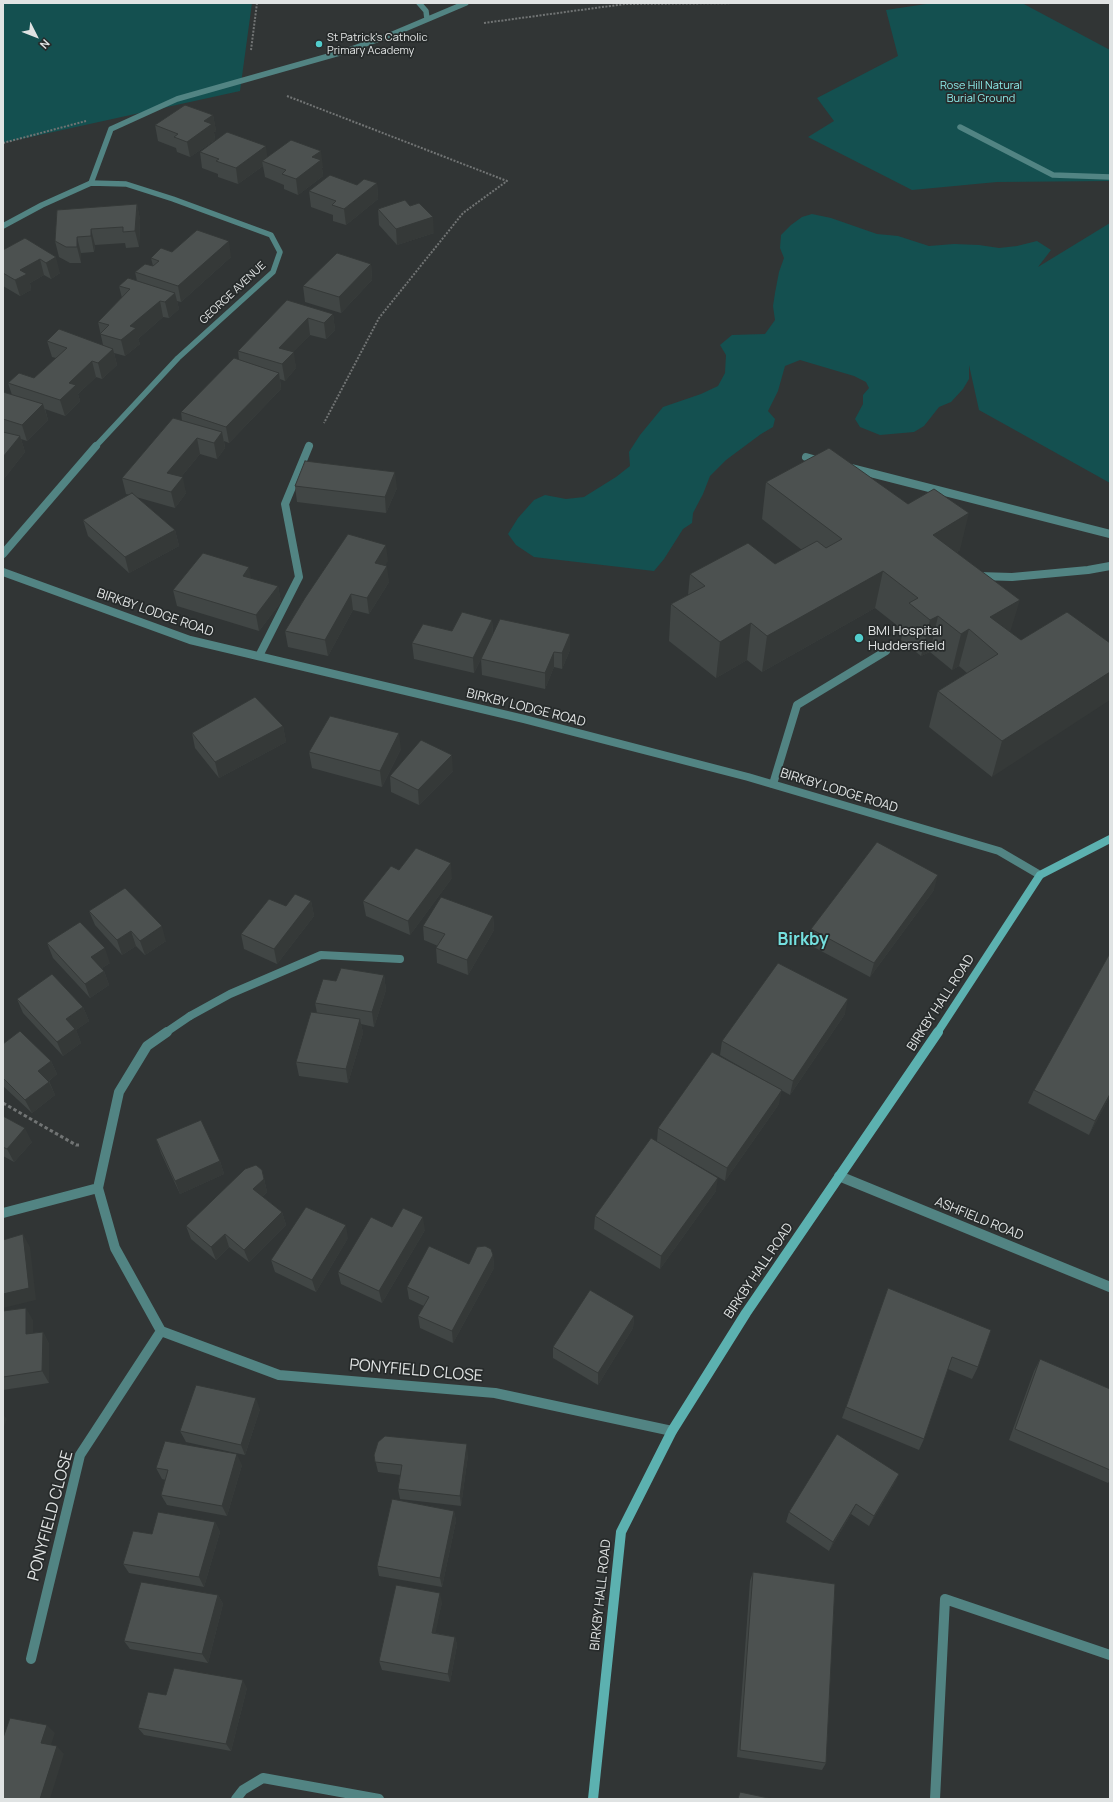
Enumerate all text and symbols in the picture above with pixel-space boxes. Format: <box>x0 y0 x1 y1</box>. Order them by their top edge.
north arrow <box>16 16 56 56</box>
place label: St Patrick's Catholic Primary Academy <box>327 31 427 57</box>
text: N <box>37 36 54 52</box>
marker: St Patrick's Catholic Primary Academy <box>314 39 324 49</box>
park label: Rose Hill Natural Burial Ground <box>940 79 1022 105</box>
street label: GEORGE AVENUE <box>197 259 269 327</box>
street label: BIRKBY LODGE ROAD <box>95 586 215 640</box>
place label: BMI Hospital Huddersfield <box>868 623 945 654</box>
marker: BMI Hospital Huddersfield <box>853 632 865 644</box>
street label: BIRKBY LODGE ROAD <box>465 686 587 730</box>
street label: BIRKBY LODGE ROAD <box>778 766 900 816</box>
district label: Birkby <box>778 930 828 950</box>
street label: BIRKBY HALL ROAD <box>904 952 978 1054</box>
street label: ASHFIELD ROAD <box>932 1194 1026 1244</box>
street label: BIRKBY HALL ROAD <box>721 1220 797 1322</box>
street label: PONYFIELD CLOSE <box>348 1356 484 1386</box>
street label: PONYFIELD CLOSE <box>24 1449 78 1583</box>
street label: BIRKBY HALL ROAD <box>587 1539 615 1651</box>

